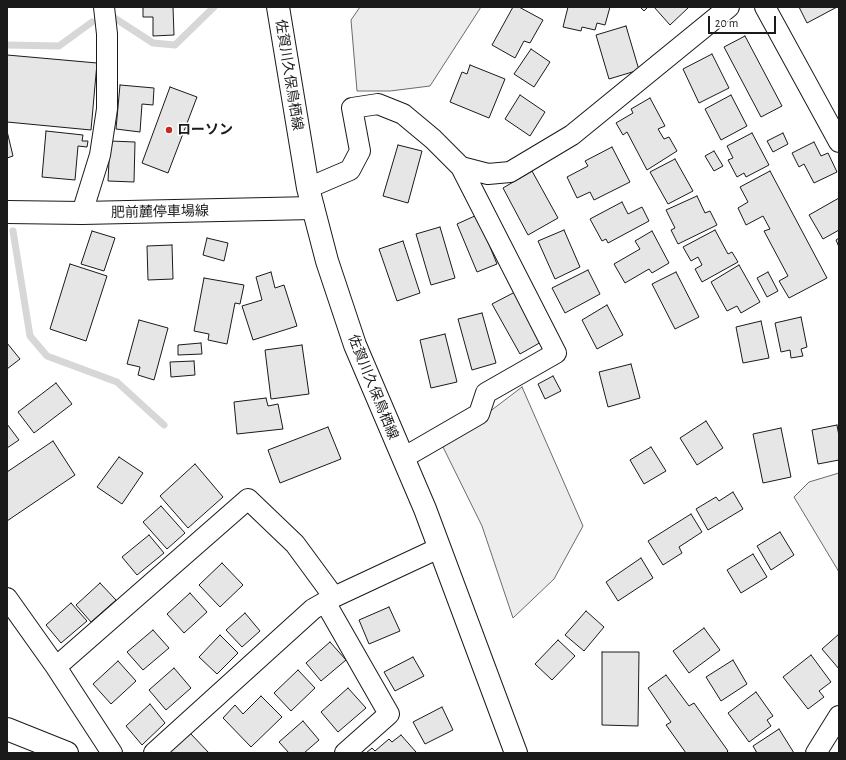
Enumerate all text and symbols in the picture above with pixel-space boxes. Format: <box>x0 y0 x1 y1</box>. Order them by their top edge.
scale bar <box>710 8 778 34</box>
text: 20 m <box>715 17 738 29</box>
street label: 佐賀川久保鳥栖線 <box>272 18 306 132</box>
place label: ローソン <box>177 122 233 138</box>
marker: ローソン <box>164 125 174 135</box>
street label: 肥前麓停車場線 <box>111 203 209 221</box>
street label: 佐賀川久保鳥栖線 <box>344 332 402 442</box>

